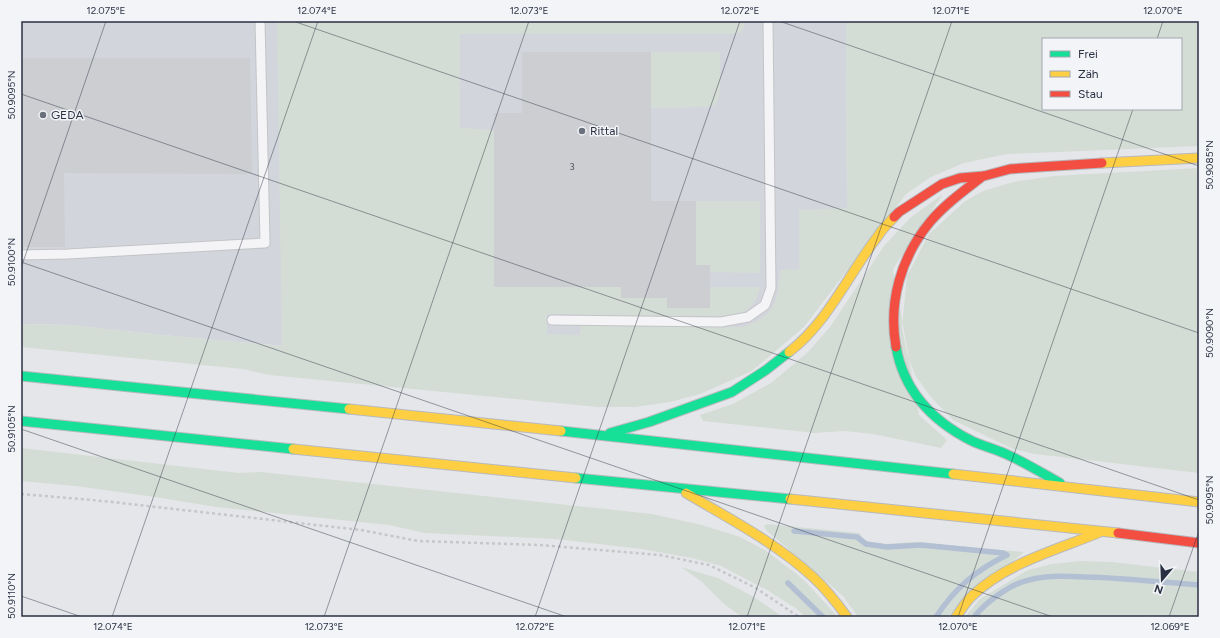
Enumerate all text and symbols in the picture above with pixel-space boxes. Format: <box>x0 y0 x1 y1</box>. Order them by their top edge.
text: 12.075°E <box>87 4 126 17</box>
text: 12.074°E <box>297 4 337 17</box>
text: 12.073°E <box>510 4 548 17</box>
text: 12.072°E <box>721 4 759 17</box>
text: 12.071°E <box>932 4 970 17</box>
text: 12.070°E <box>1143 4 1183 17</box>
legend <box>1042 38 1182 110</box>
text: Frei <box>1078 47 1098 61</box>
text: Zäh <box>1078 67 1099 81</box>
text: 50.9095°N <box>5 70 18 120</box>
text: Stau <box>1078 87 1103 101</box>
place label: GEDA <box>51 108 84 122</box>
marker: GEDA <box>38 110 48 120</box>
place label: Rittal <box>590 124 618 138</box>
marker: Rittal <box>577 126 587 136</box>
text: 50.9085°N <box>1203 140 1216 190</box>
house number: 3 <box>569 160 575 173</box>
text: 50.9100°N <box>5 238 18 286</box>
text: 50.9090°N <box>1203 308 1216 358</box>
text: 50.9105°N <box>5 405 18 453</box>
text: 50.9095°N <box>1203 475 1216 525</box>
north arrow <box>1142 560 1182 600</box>
text: 50.9110°N <box>5 573 18 619</box>
text: N <box>1153 581 1165 597</box>
text: 12.074°E <box>93 620 133 633</box>
text: 12.073°E <box>305 620 343 633</box>
text: 12.072°E <box>516 620 554 633</box>
text: 12.071°E <box>728 620 766 633</box>
text: 12.070°E <box>938 620 978 633</box>
text: 12.069°E <box>1150 620 1190 633</box>

